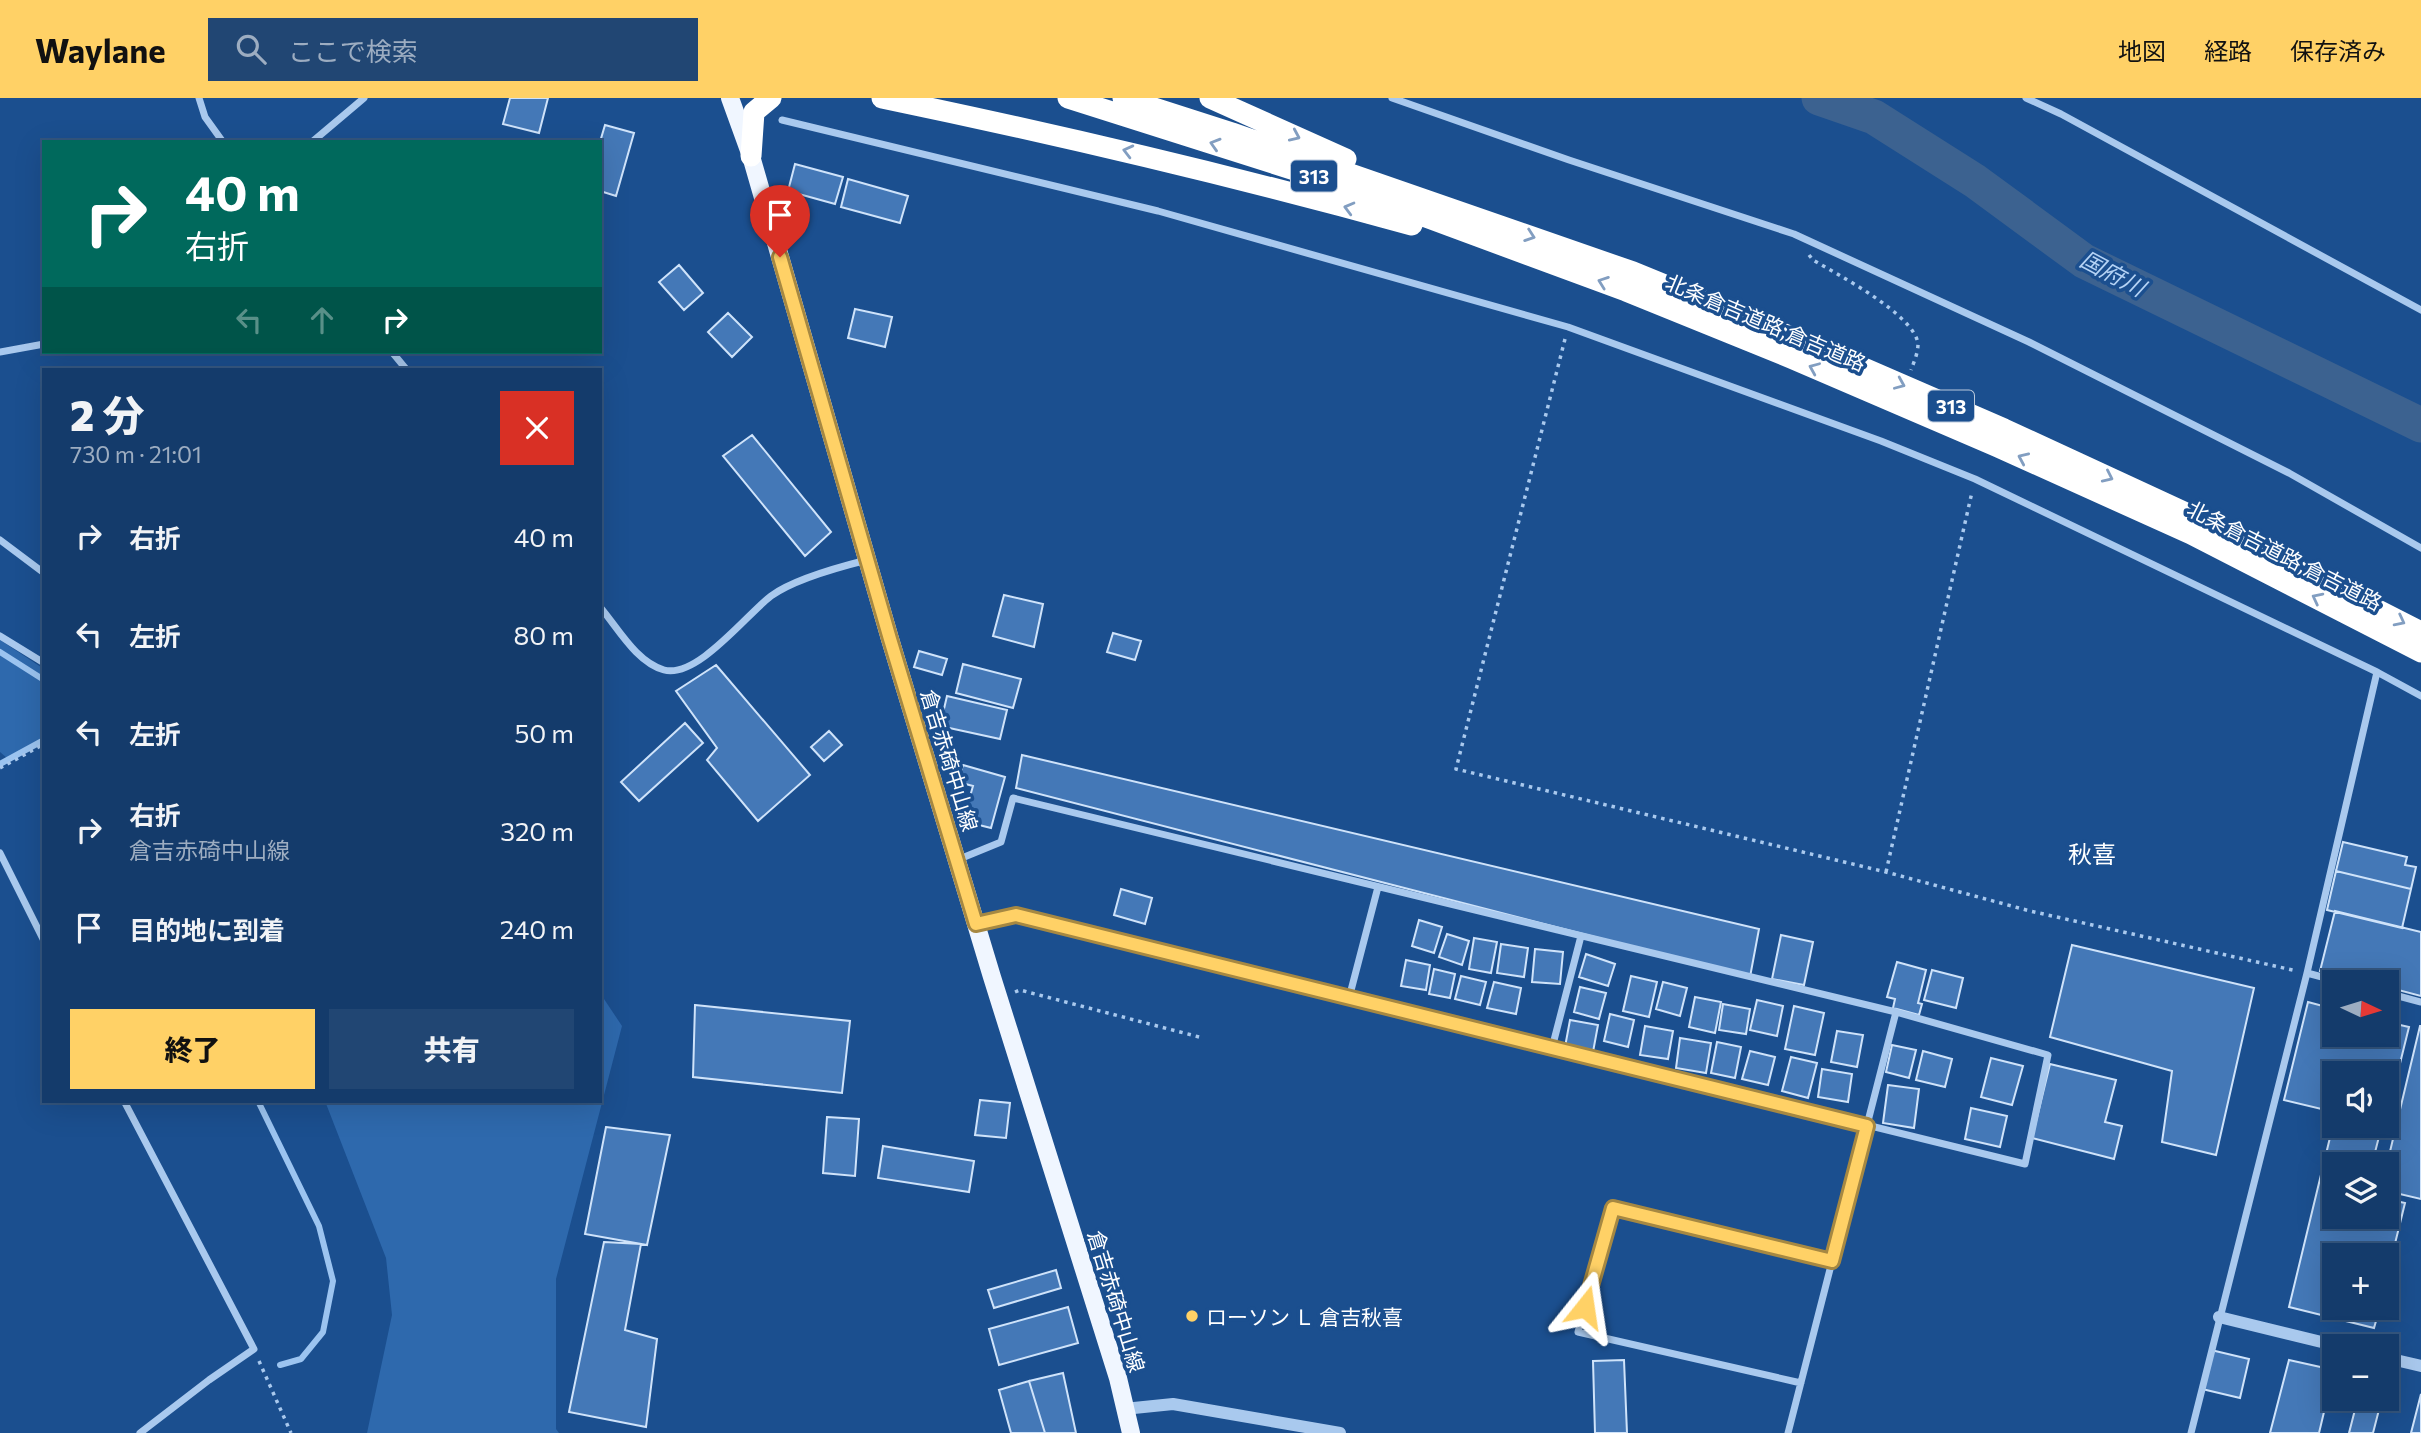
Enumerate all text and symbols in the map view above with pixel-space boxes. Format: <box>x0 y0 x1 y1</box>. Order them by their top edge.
search box <box>208 18 698 81</box>
text: Waylane <box>35 29 166 70</box>
icon: search <box>232 30 270 68</box>
text: ここで検索 <box>288 35 418 66</box>
text: 地図 <box>2118 36 2166 65</box>
text: 経路 <box>2204 36 2252 65</box>
text: 保存済み <box>2290 36 2386 65</box>
one-way arrow <box>1288 128 1300 142</box>
one-way arrow <box>1209 138 1221 152</box>
one-way arrow <box>1122 145 1134 159</box>
road number: 313 <box>1291 160 1337 192</box>
text: 40 m <box>185 161 300 221</box>
icon: right <box>70 168 161 259</box>
pin <box>750 185 810 257</box>
icon: arrive <box>761 196 799 234</box>
one-way arrow <box>1343 201 1355 216</box>
text: 右折 <box>185 225 249 265</box>
one-way arrow <box>1524 228 1536 242</box>
water label: 国府川 <box>2076 244 2153 303</box>
street label: 北条倉吉道路;倉吉道路 <box>1662 268 1870 376</box>
one-way arrow <box>1598 277 1610 291</box>
icon: left <box>230 301 268 339</box>
icon: ahead <box>303 301 341 339</box>
icon: right <box>376 301 414 339</box>
one-way arrow <box>1809 362 1821 376</box>
one-way arrow <box>1893 376 1905 390</box>
text: 2 分 <box>70 388 144 440</box>
road number: 313 <box>1928 390 1974 422</box>
button: close <box>500 391 574 465</box>
text: 730 m · 21:01 <box>70 440 202 468</box>
one-way arrow <box>2018 452 2030 466</box>
one-way arrow <box>2101 469 2113 483</box>
street label: 北条倉吉道路;倉吉道路 <box>2184 495 2386 615</box>
icon: right <box>70 517 108 555</box>
text: 40 m <box>514 521 574 552</box>
text: 右折 <box>129 522 181 553</box>
one-way arrow <box>2312 593 2324 607</box>
one-way arrow <box>2393 613 2405 627</box>
icon: left <box>70 615 108 653</box>
text: 80 m <box>514 619 574 650</box>
text: 左折 <box>129 620 181 651</box>
street label: 倉吉赤碕中山線 <box>917 686 983 834</box>
icon: left <box>70 713 108 751</box>
text: 50 m <box>514 717 574 748</box>
text: 左折 <box>129 718 181 749</box>
text: 右折 <box>129 799 181 830</box>
icon: right <box>70 811 108 849</box>
text: 320 m <box>500 815 574 846</box>
text: 倉吉赤碕中山線 <box>129 836 290 864</box>
district label: 秋喜 <box>2068 839 2116 868</box>
icon: arrive <box>70 909 108 947</box>
text: 240 m <box>500 913 574 944</box>
text: 目的地に到着 <box>129 914 285 945</box>
north arrow <box>2322 970 2399 1046</box>
map controls <box>2322 970 2399 1411</box>
button: 終了 <box>70 1009 315 1089</box>
button: 共有 <box>329 1009 574 1089</box>
button: sound <box>2322 1061 2399 1138</box>
button: layers <box>2322 1152 2399 1229</box>
street label: 倉吉赤碕中山線 <box>1084 1227 1150 1375</box>
button: + <box>2322 1243 2399 1320</box>
position arrow <box>1548 1270 1622 1344</box>
place label: ローソン Ｌ 倉吉秋喜 <box>1206 1304 1403 1329</box>
marker: ローソン Ｌ 倉吉秋喜 <box>1184 1308 1200 1324</box>
button: − <box>2322 1334 2399 1411</box>

